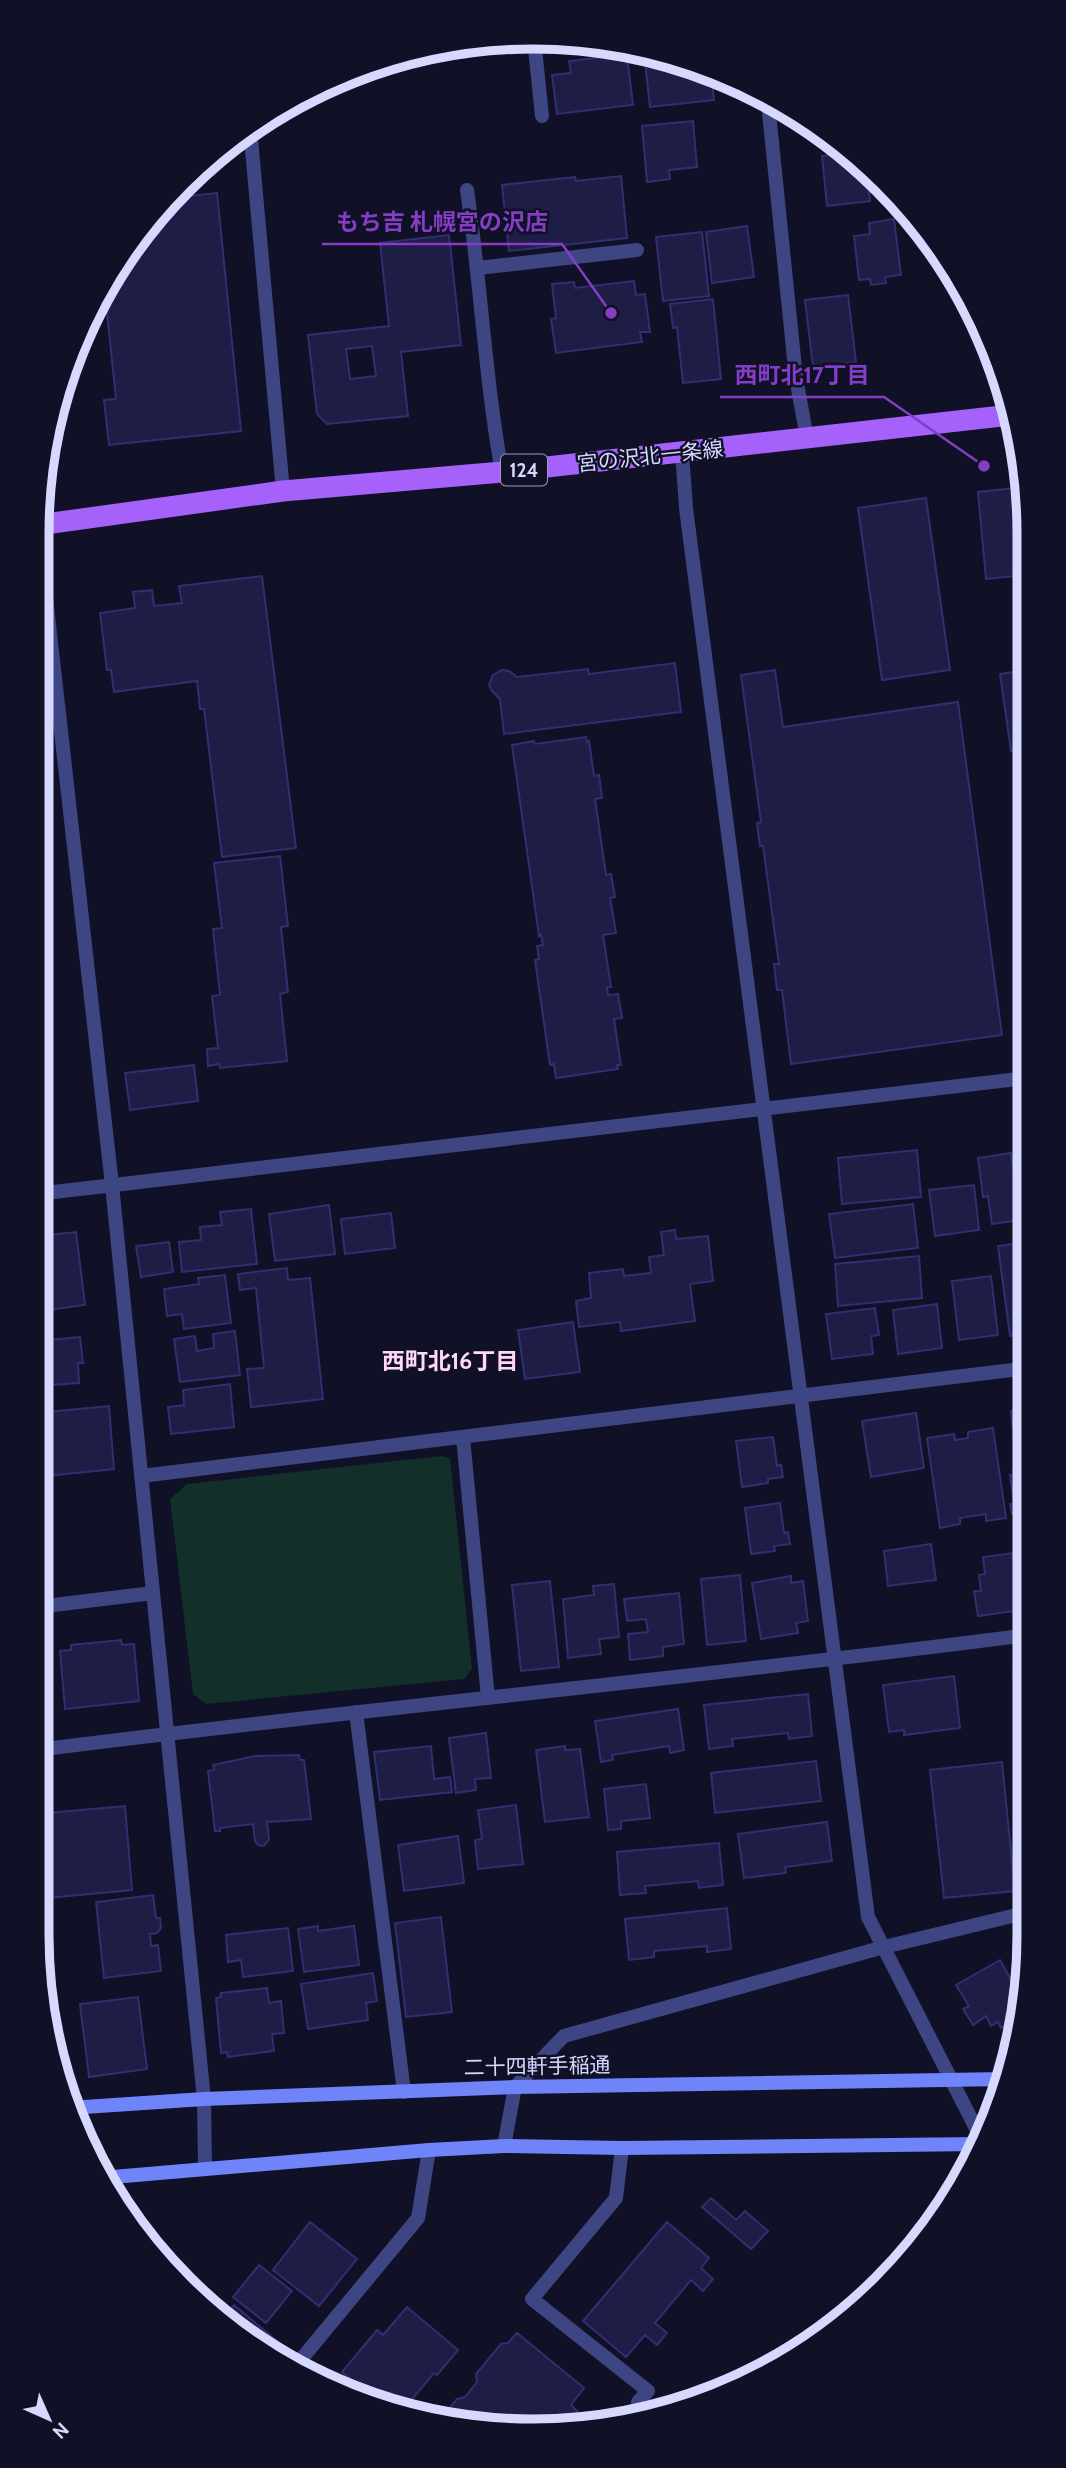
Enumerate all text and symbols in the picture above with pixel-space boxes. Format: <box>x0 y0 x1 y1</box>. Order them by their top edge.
callout: もち吉 札幌宮の沢店 <box>322 200 562 244</box>
text: もち吉 札幌宮の沢店 <box>336 208 548 236</box>
callout: 西町北17丁目 <box>720 353 884 397</box>
text: 西町北17丁目 <box>734 361 870 389</box>
street label: 宮の沢北一条線 <box>576 436 724 476</box>
road number: 124 <box>501 454 547 485</box>
district label: 西町北16丁目 <box>382 1347 518 1375</box>
street label: 二十四軒手稲通 <box>463 2052 611 2080</box>
north arrow <box>14 2384 84 2454</box>
text: N <box>48 2418 74 2444</box>

